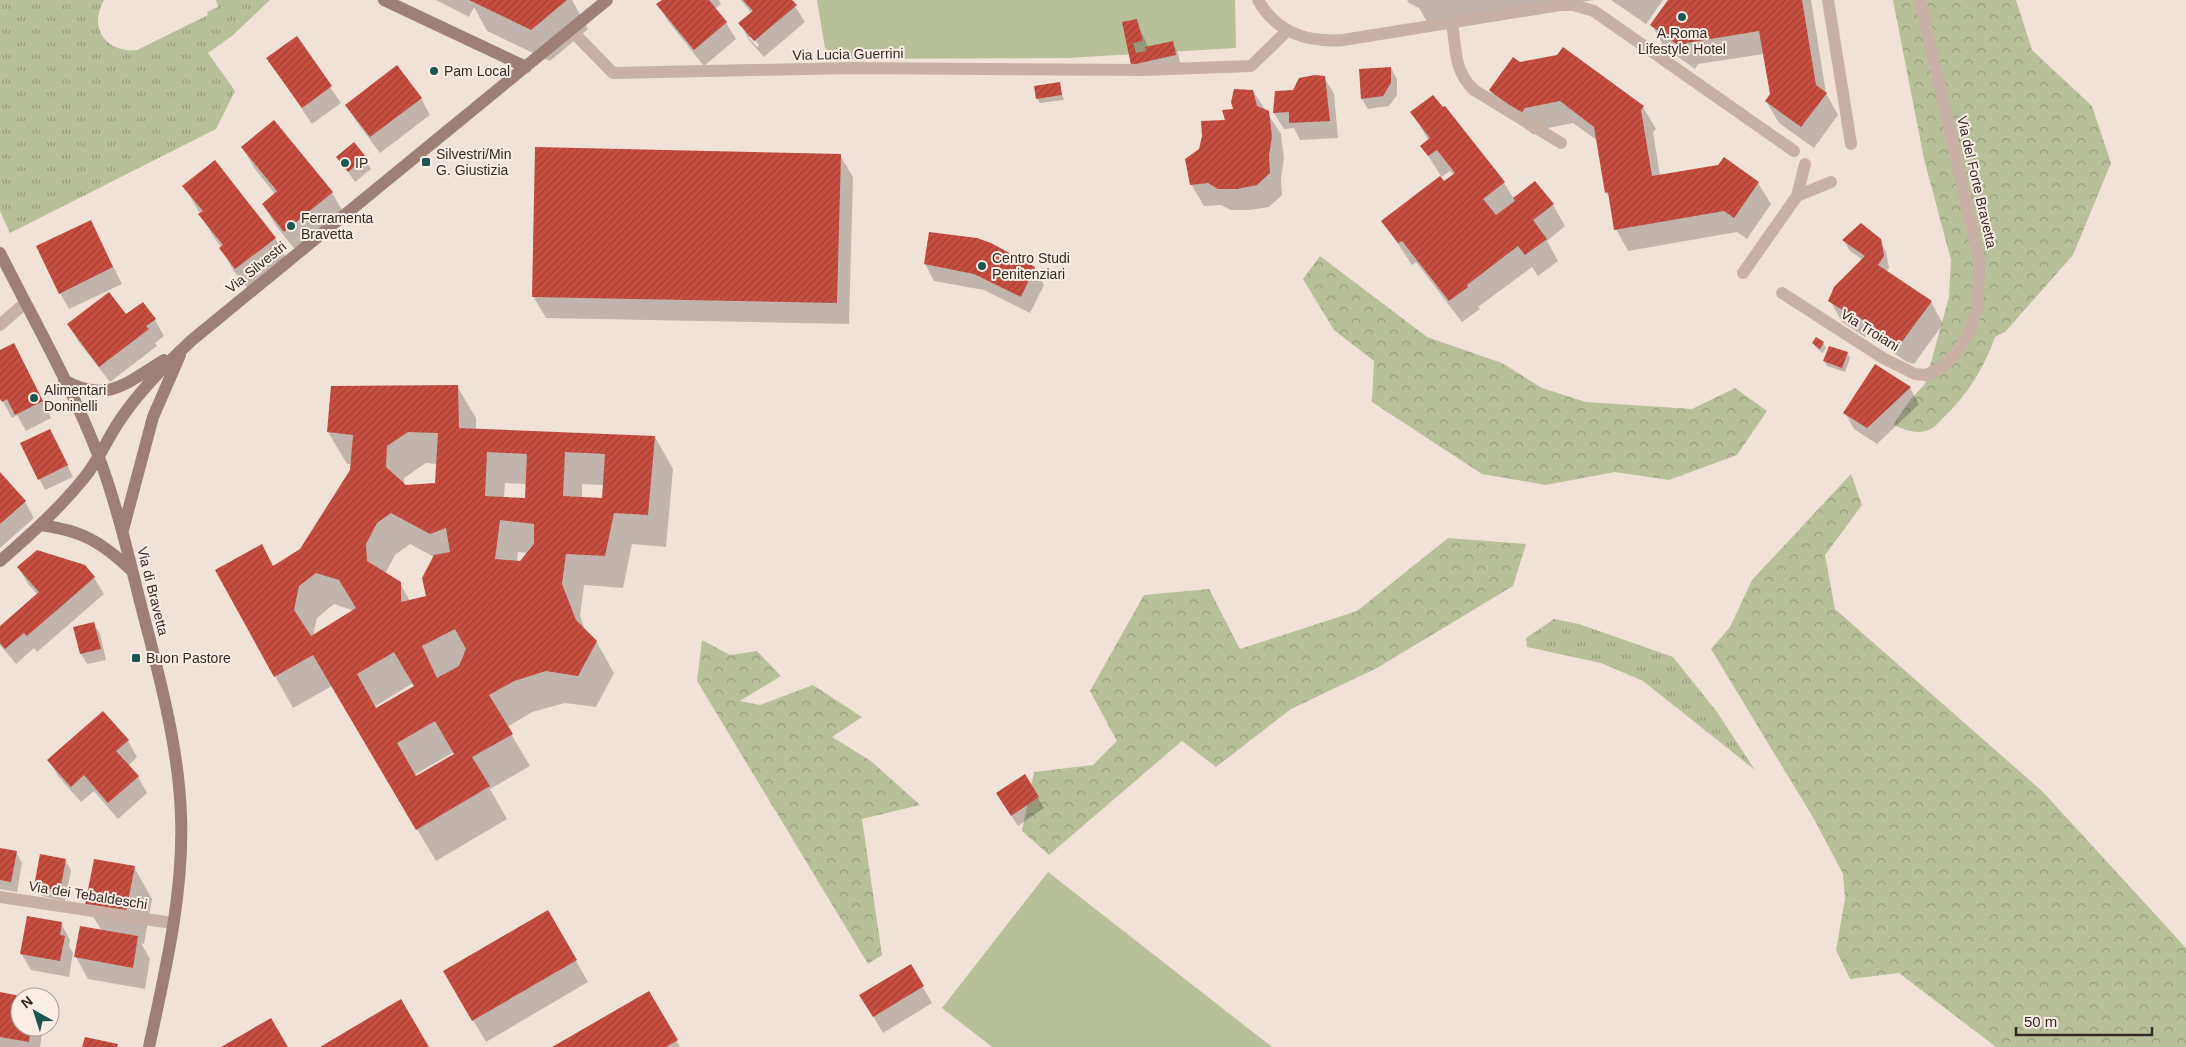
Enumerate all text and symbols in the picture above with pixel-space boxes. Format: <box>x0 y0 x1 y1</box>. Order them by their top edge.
marker: A.Roma Lifestyle Hotel <box>1676 11 1688 23</box>
place label: A.Roma Lifestyle Hotel <box>1638 25 1726 57</box>
street label: Via Lucia Guerrini <box>792 45 904 63</box>
place label: Pam Local <box>444 63 510 79</box>
marker: Pam Local <box>428 65 440 77</box>
street label: Via del Forte Bravetta <box>1954 114 2000 250</box>
place label: Silvestri/Min G. Giustizia <box>436 146 511 178</box>
place label: IP <box>355 155 368 171</box>
marker: Silvestri/Min G. Giustizia <box>420 156 432 168</box>
marker: IP <box>339 157 351 169</box>
place label: Ferramenta Bravetta <box>301 210 374 242</box>
marker: Ferramenta Bravetta <box>285 220 297 232</box>
street label: Via Silvestri <box>223 238 289 296</box>
place label: Centro Studi Penitenziari <box>992 250 1070 282</box>
marker: Centro Studi Penitenziari <box>976 260 988 272</box>
street label: Via Troiani <box>1838 306 1902 354</box>
place label: Alimentari Doninelli <box>44 382 106 414</box>
marker: Alimentari Doninelli <box>28 392 40 404</box>
street label: Via di Bravetta <box>134 545 172 637</box>
place label: Buon Pastore <box>146 650 231 666</box>
marker: Buon Pastore <box>130 652 142 664</box>
street label: Via dei Tebaldeschi <box>27 878 149 912</box>
north arrow <box>10 987 60 1037</box>
text: N <box>18 992 36 1011</box>
scale bar <box>2016 1004 2152 1036</box>
text: 50 m <box>2024 1013 2057 1030</box>

